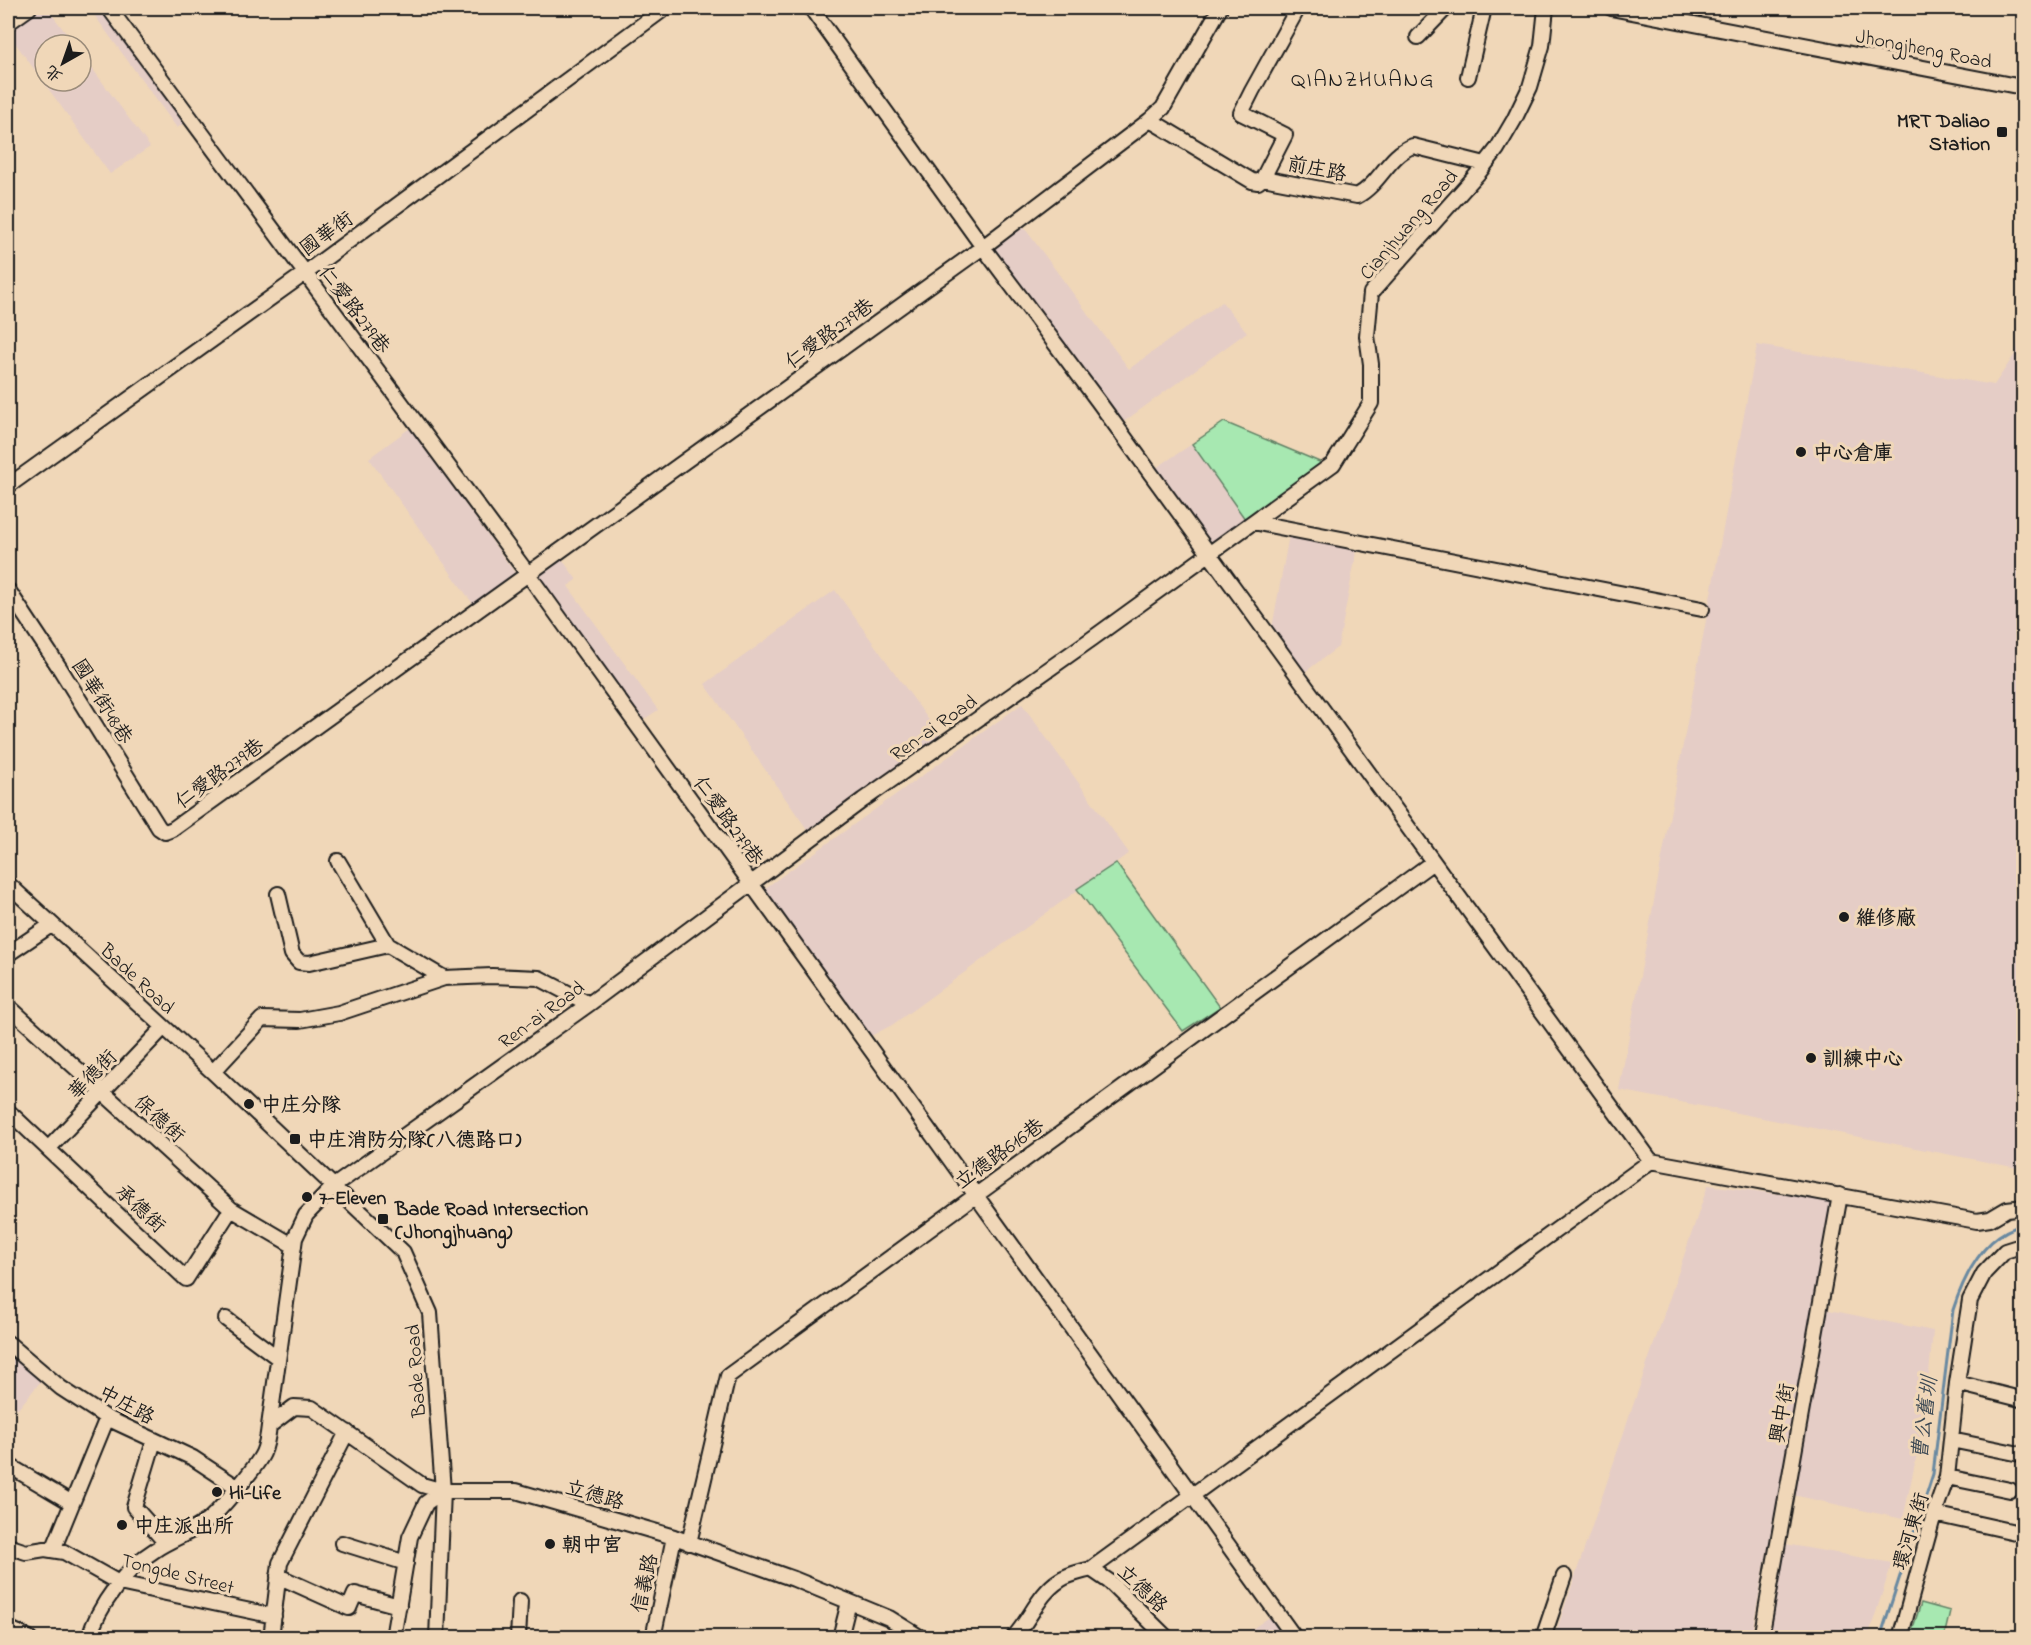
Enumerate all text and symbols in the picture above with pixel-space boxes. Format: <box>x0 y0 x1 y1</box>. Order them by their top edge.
street label: Jhongjheng Road <box>1853 23 1994 79</box>
north arrow <box>33 33 93 93</box>
text: 北 <box>41 59 68 87</box>
district label: QIANZHUANG <box>1291 65 1435 97</box>
place label: MRT Daliao Station <box>1897 108 1990 160</box>
marker: MRT Daliao Station <box>1995 125 2009 139</box>
street label: 前庄路 <box>1284 150 1350 191</box>
street label: Cianjhuang Road <box>1354 164 1467 288</box>
street label: 國華街 <box>295 206 360 264</box>
street label: 仁愛路279巷 <box>310 260 397 362</box>
street label: 仁愛路279巷 <box>780 292 882 377</box>
place label: 中心倉庫 <box>1813 440 1893 469</box>
marker: 中心倉庫 <box>1794 445 1808 459</box>
street label: 國華街48巷 <box>63 654 139 751</box>
street label: Ren-ai Road <box>885 688 984 770</box>
street label: 仁愛路279巷 <box>170 732 272 817</box>
street label: 仁愛路279巷 <box>685 771 770 873</box>
place label: 維修廠 <box>1856 905 1916 934</box>
marker: 維修廠 <box>1837 910 1851 924</box>
street label: Bade Road <box>92 937 180 1022</box>
street label: Ren-ai Road <box>493 975 592 1057</box>
street label: 華德街 <box>63 1044 125 1107</box>
place label: 訓練中心 <box>1823 1046 1903 1075</box>
marker: 訓練中心 <box>1804 1051 1818 1065</box>
street label: 保德街 <box>126 1089 190 1151</box>
place label: 中庄分隊 <box>261 1092 341 1121</box>
marker: 中庄分隊 <box>242 1097 256 1111</box>
street label: 立德路616巷 <box>950 1112 1052 1197</box>
place label: 中庄消防分隊(八德路口) <box>307 1127 521 1156</box>
marker: 中庄消防分隊(八德路口) <box>288 1132 302 1146</box>
street label: 承德街 <box>107 1179 171 1241</box>
place label: 7-Eleven <box>319 1185 386 1214</box>
marker: 7-Eleven <box>300 1190 314 1204</box>
place label: Bade Road Intersection (Jhongjhuang) <box>394 1196 588 1249</box>
marker: Bade Road Intersection (Jhongjhuang) <box>376 1212 390 1226</box>
street label: Bade Road <box>400 1323 435 1419</box>
water label: 曹公舊圳 <box>1906 1373 1946 1462</box>
street label: 中庄路 <box>93 1379 160 1434</box>
street label: 興中街 <box>1764 1381 1803 1445</box>
street label: 立德路 <box>561 1474 628 1519</box>
place label: Hi-Life <box>229 1480 282 1509</box>
marker: Hi-Life <box>210 1485 224 1499</box>
street label: 環河東街 <box>1887 1489 1938 1574</box>
place label: 中庄派出所 <box>134 1513 234 1542</box>
marker: 中庄派出所 <box>115 1518 129 1532</box>
place label: 朝中宮 <box>562 1532 622 1561</box>
marker: 朝中宮 <box>543 1537 557 1551</box>
street label: Tongde Street <box>118 1547 237 1605</box>
street label: 信義路 <box>626 1550 667 1616</box>
street label: 立德路 <box>1109 1559 1174 1622</box>

